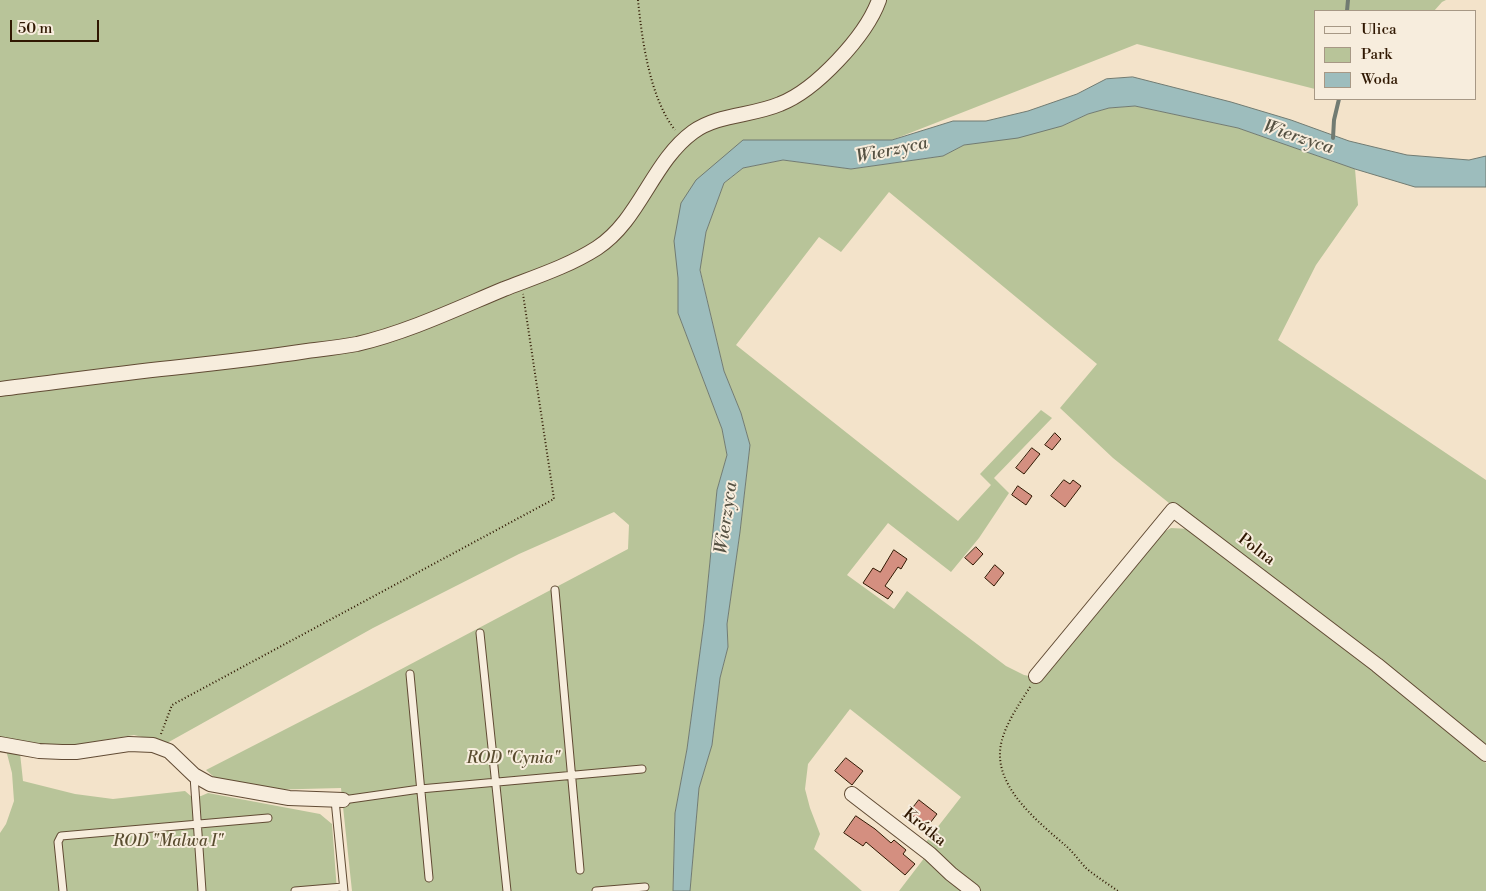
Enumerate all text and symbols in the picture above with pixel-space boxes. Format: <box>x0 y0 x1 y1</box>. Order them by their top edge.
scale bar <box>12 10 101 42</box>
legend <box>1314 10 1476 100</box>
text: 50 m <box>18 19 52 38</box>
text: Ulica <box>1361 20 1397 39</box>
text: Park <box>1361 45 1392 64</box>
text: Woda <box>1361 70 1398 89</box>
water label: Wierzyca <box>1260 116 1336 160</box>
water label: Wierzyca <box>854 133 930 169</box>
water label: Wierzyca <box>711 480 743 556</box>
street label: Polna <box>1234 530 1278 570</box>
park label: ROD "Cynia" <box>466 749 560 769</box>
street label: Krótka <box>899 805 949 851</box>
park label: ROD "Malwa I" <box>113 832 223 852</box>

